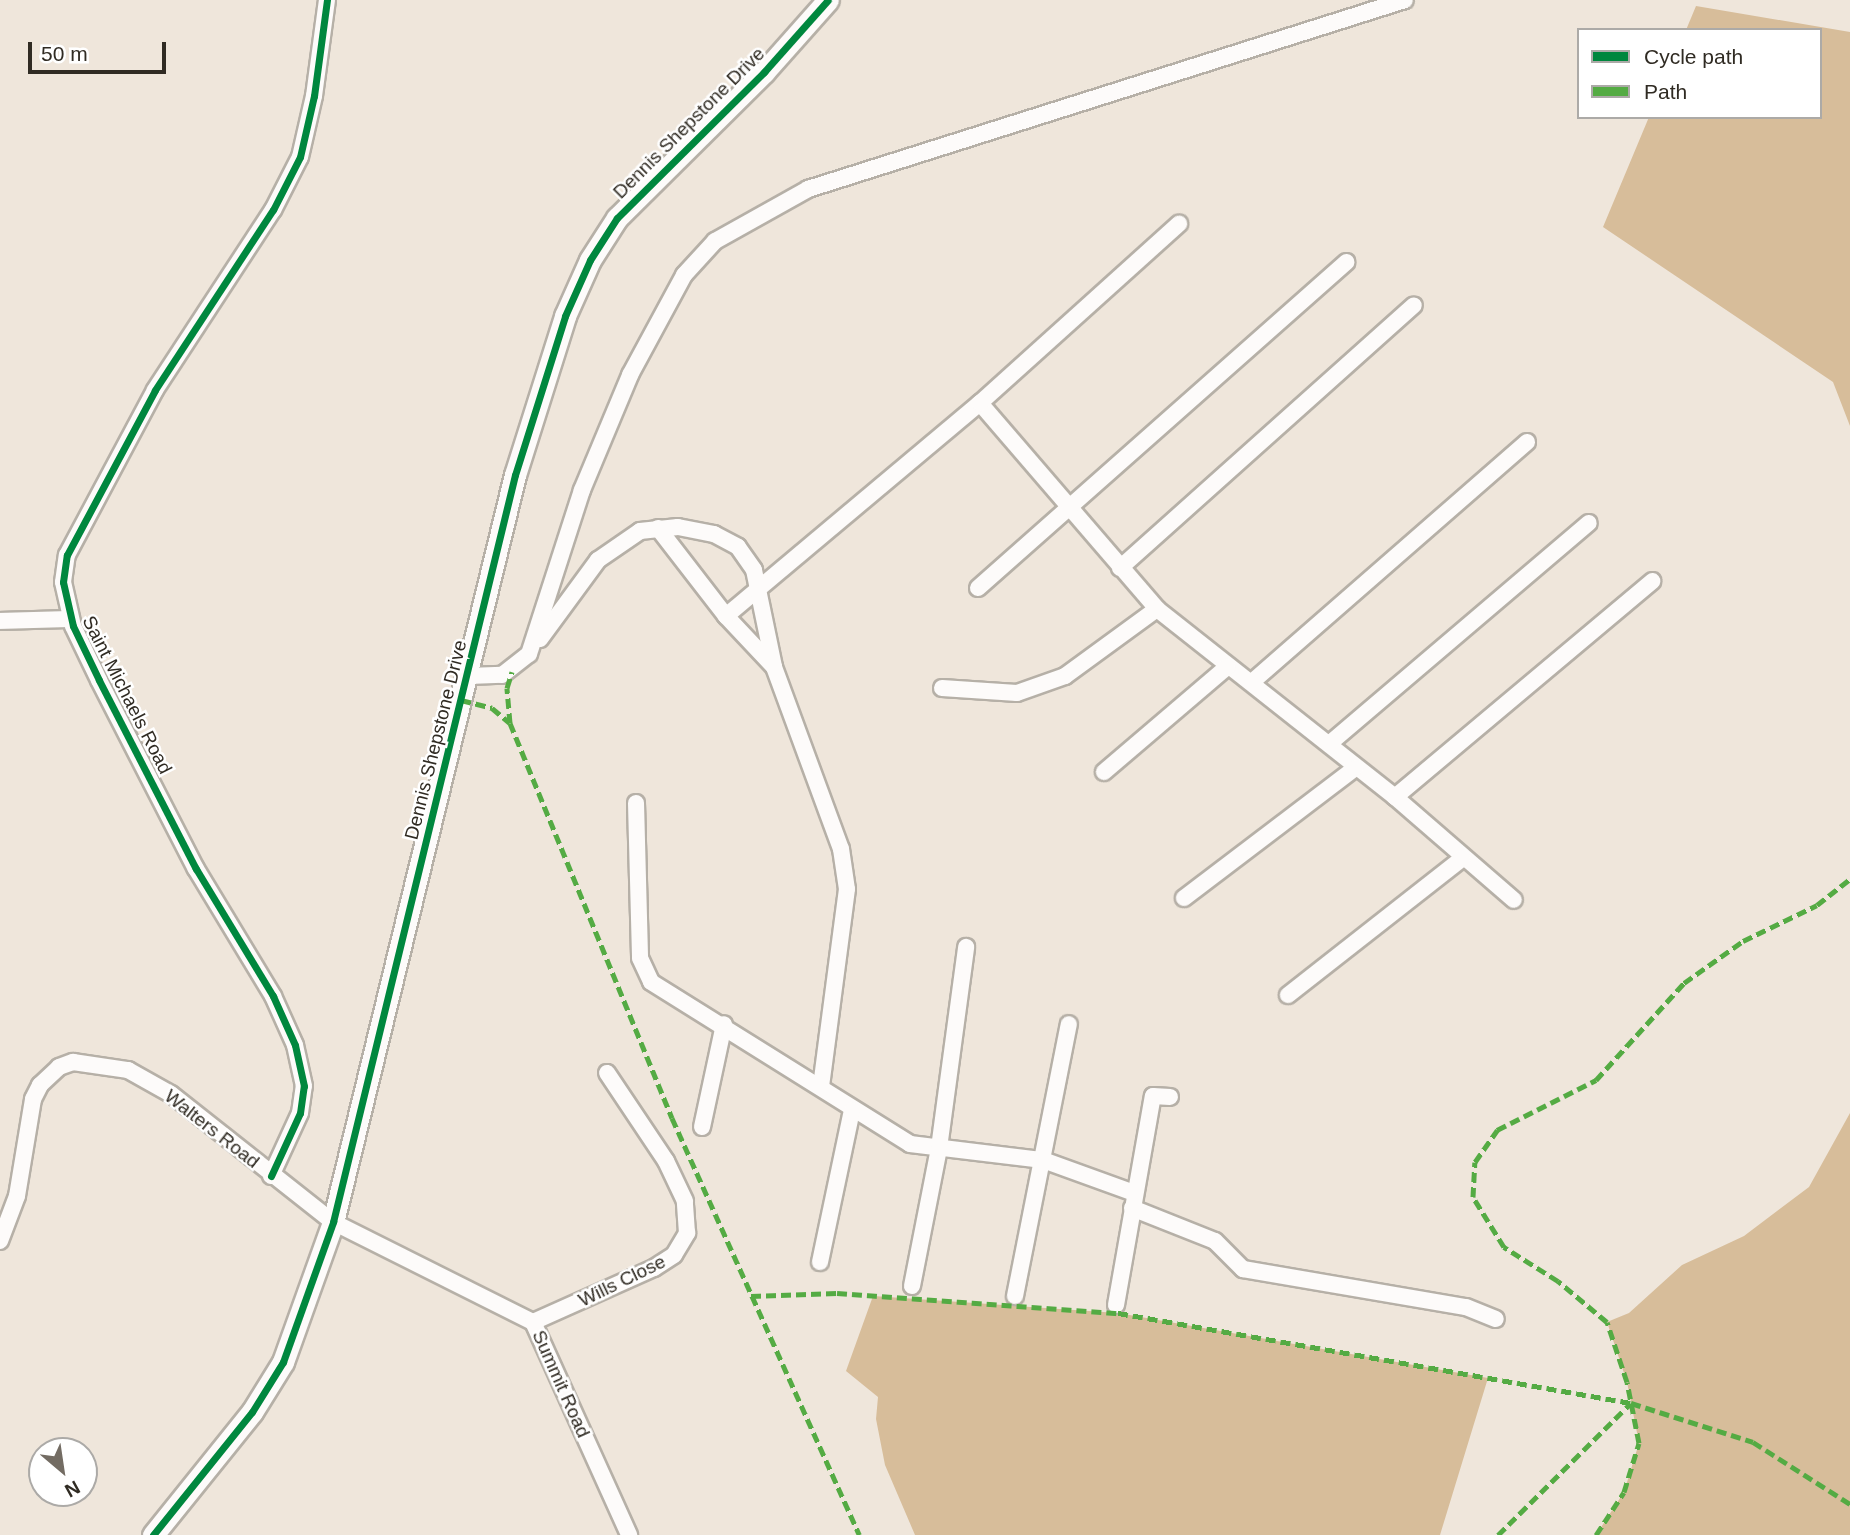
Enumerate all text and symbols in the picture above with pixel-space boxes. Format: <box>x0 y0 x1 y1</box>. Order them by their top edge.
scale bar <box>32 28 170 72</box>
legend <box>1577 28 1822 119</box>
text: 50 m <box>41 42 88 65</box>
street label: Dennis Shepstone Drive <box>608 42 770 204</box>
text: Cycle path <box>1644 45 1743 68</box>
text: Path <box>1644 80 1687 103</box>
street label: Saint Michaels Road <box>77 612 177 778</box>
street label: Dennis Shepstone Drive <box>400 638 472 842</box>
street label: Walters Road <box>160 1085 264 1173</box>
street label: Wills Close <box>575 1250 669 1312</box>
street label: Summit Road <box>527 1327 595 1441</box>
north arrow <box>28 1437 98 1507</box>
text: N <box>61 1477 84 1502</box>

